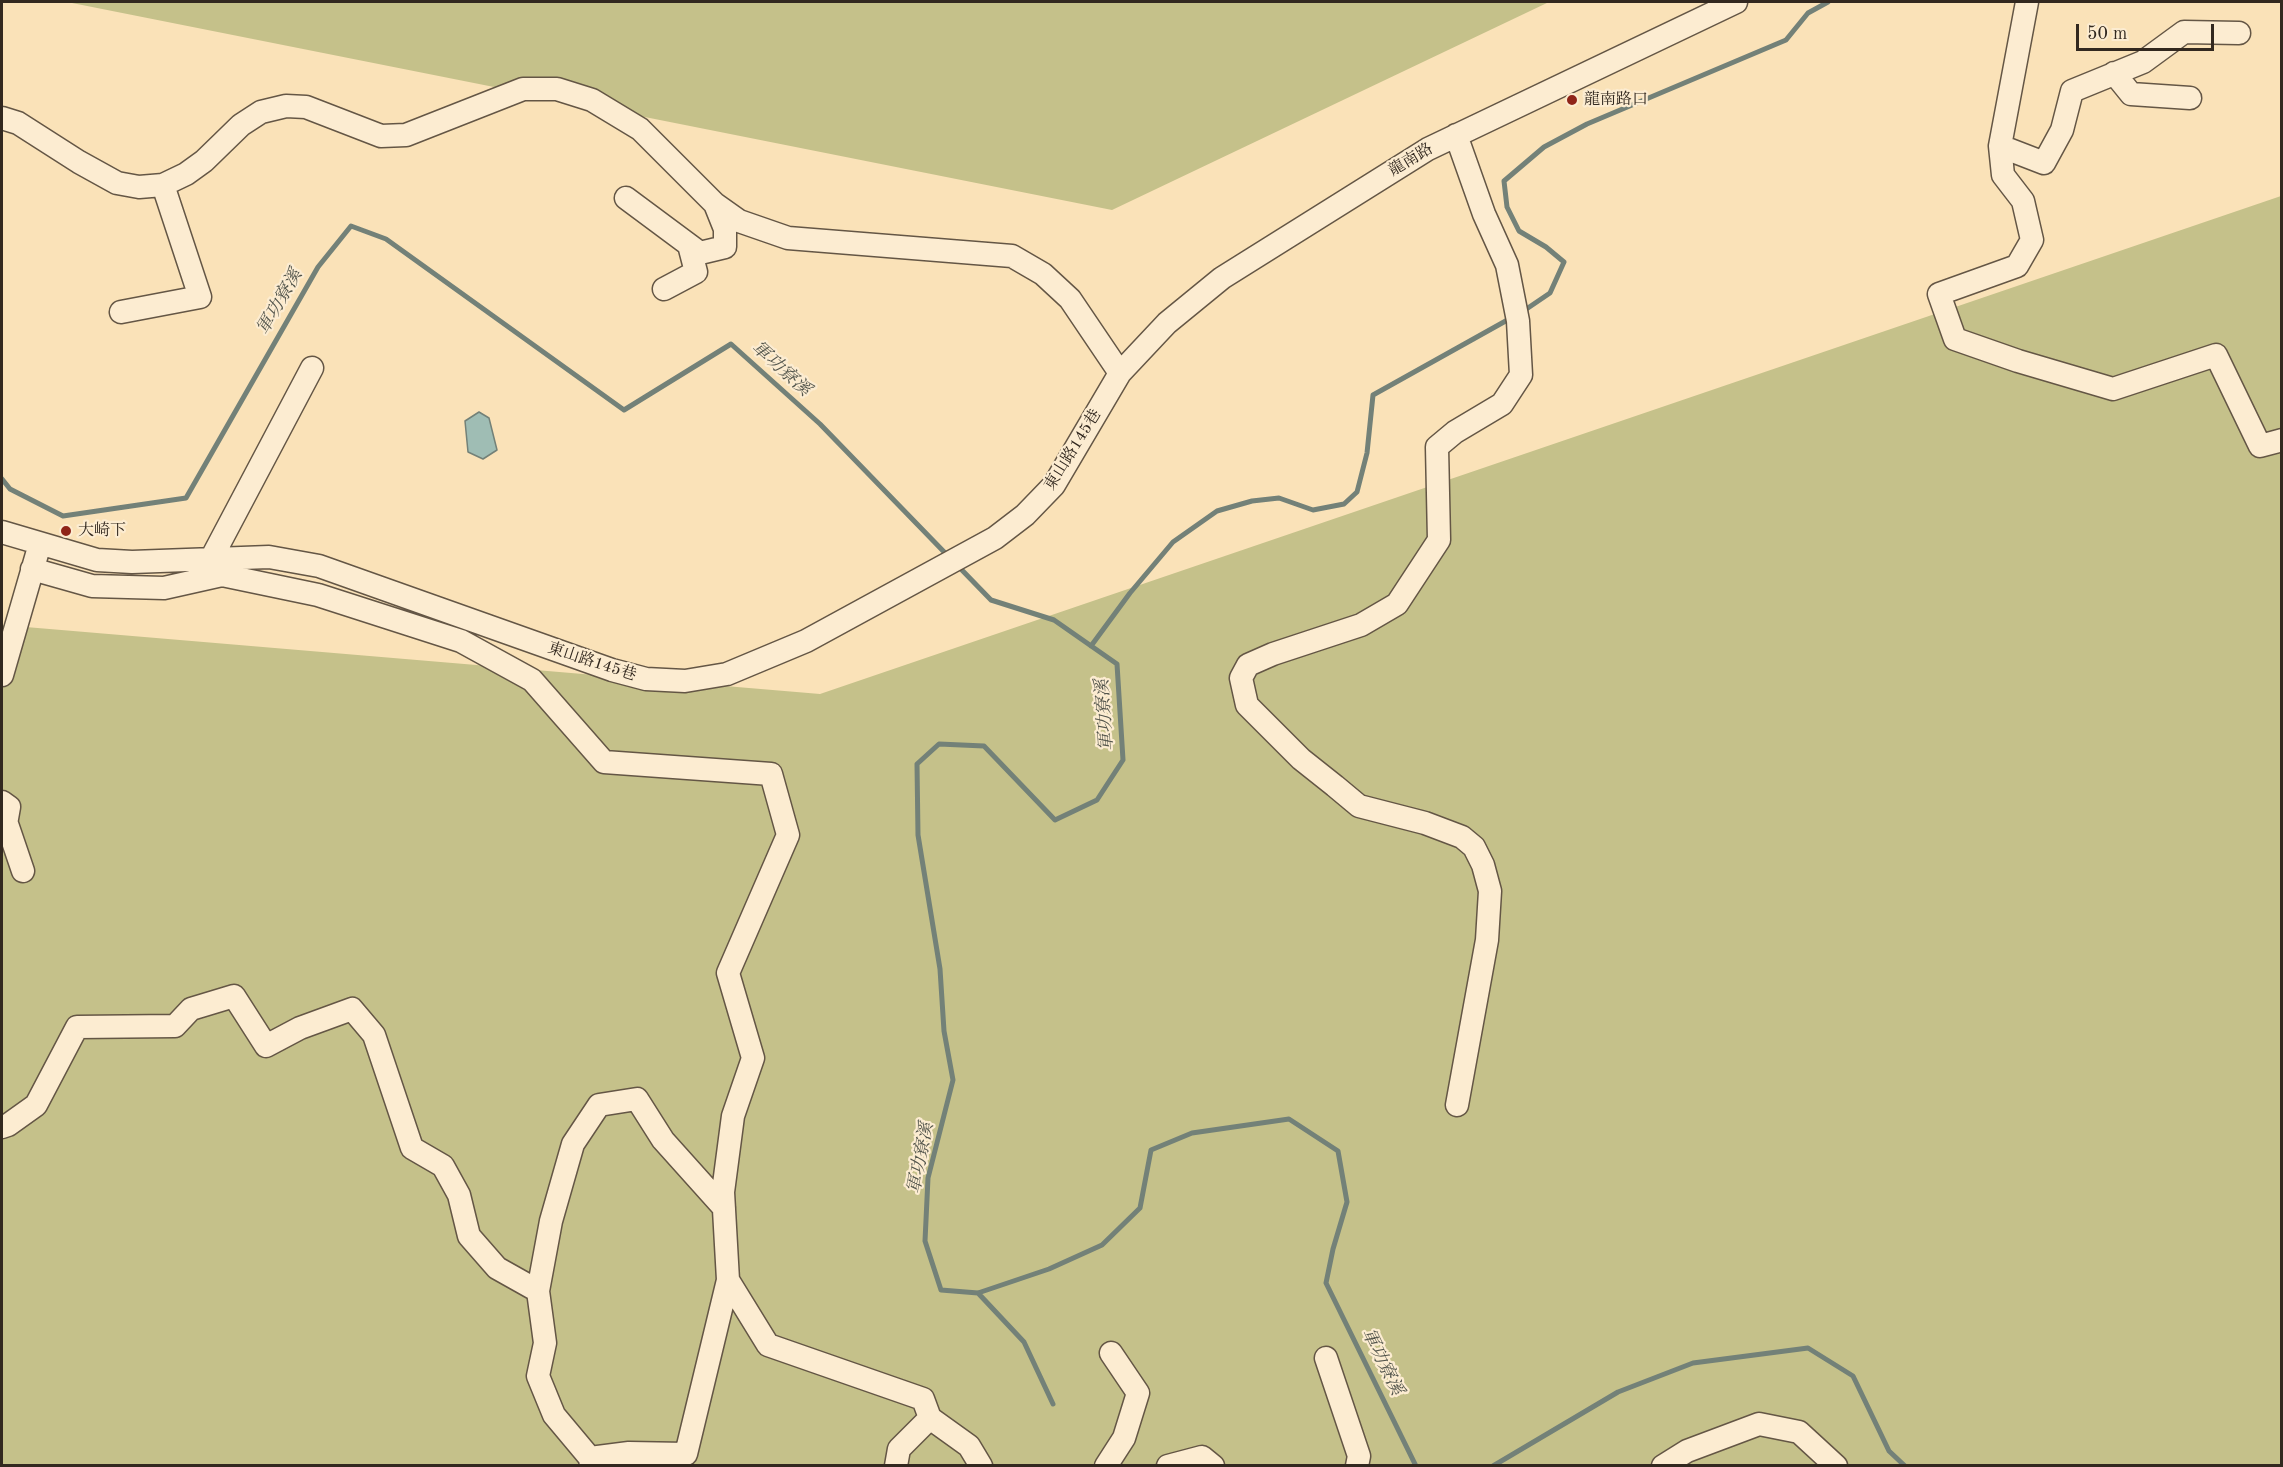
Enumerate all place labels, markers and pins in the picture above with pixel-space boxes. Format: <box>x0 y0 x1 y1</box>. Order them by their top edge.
place label: 龍南路口 <box>1584 90 1648 110</box>
marker: 龍南路口 <box>1565 93 1579 107</box>
place label: 大崎下 <box>78 521 126 541</box>
marker: 大崎下 <box>59 524 73 538</box>

